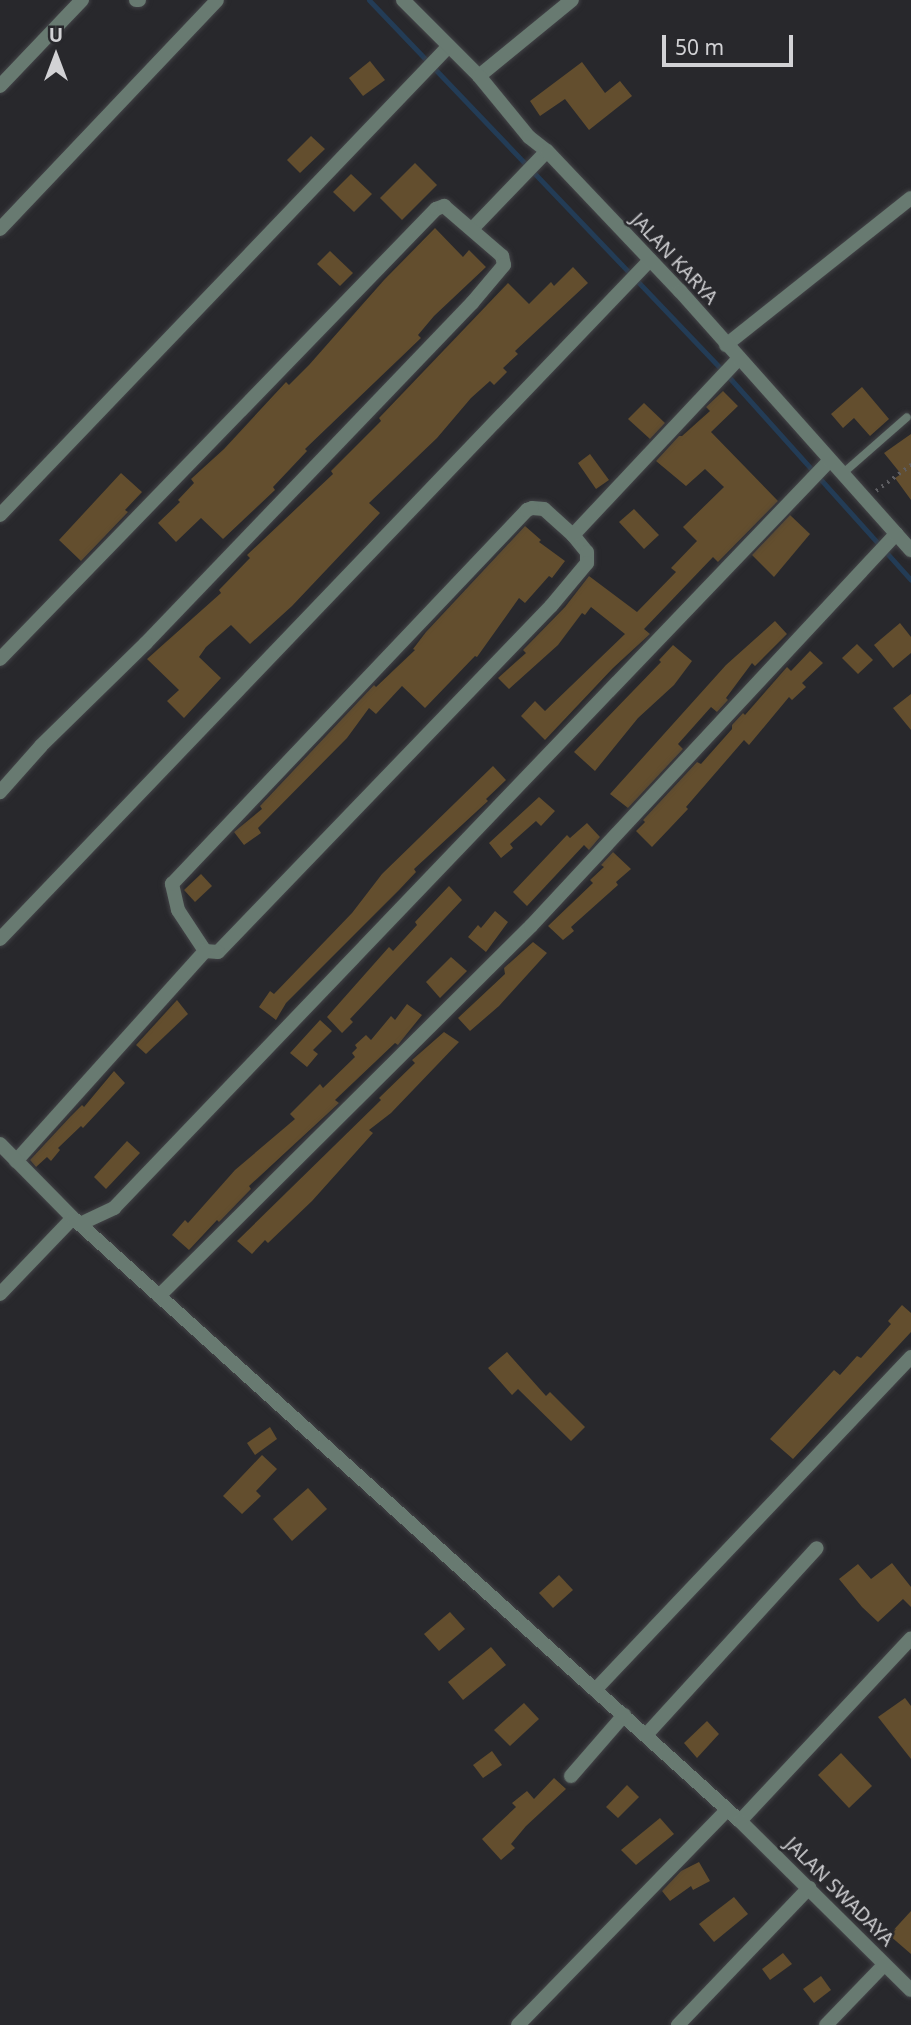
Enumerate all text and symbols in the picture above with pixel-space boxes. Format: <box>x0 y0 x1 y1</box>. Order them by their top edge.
north arrow <box>21 21 91 91</box>
scale bar <box>666 21 797 65</box>
text: U <box>49 22 63 48</box>
text: 50 m <box>675 33 724 61</box>
street label: JALAN KARYA <box>626 209 722 309</box>
street label: JALAN SWADAYA <box>780 1833 898 1951</box>

